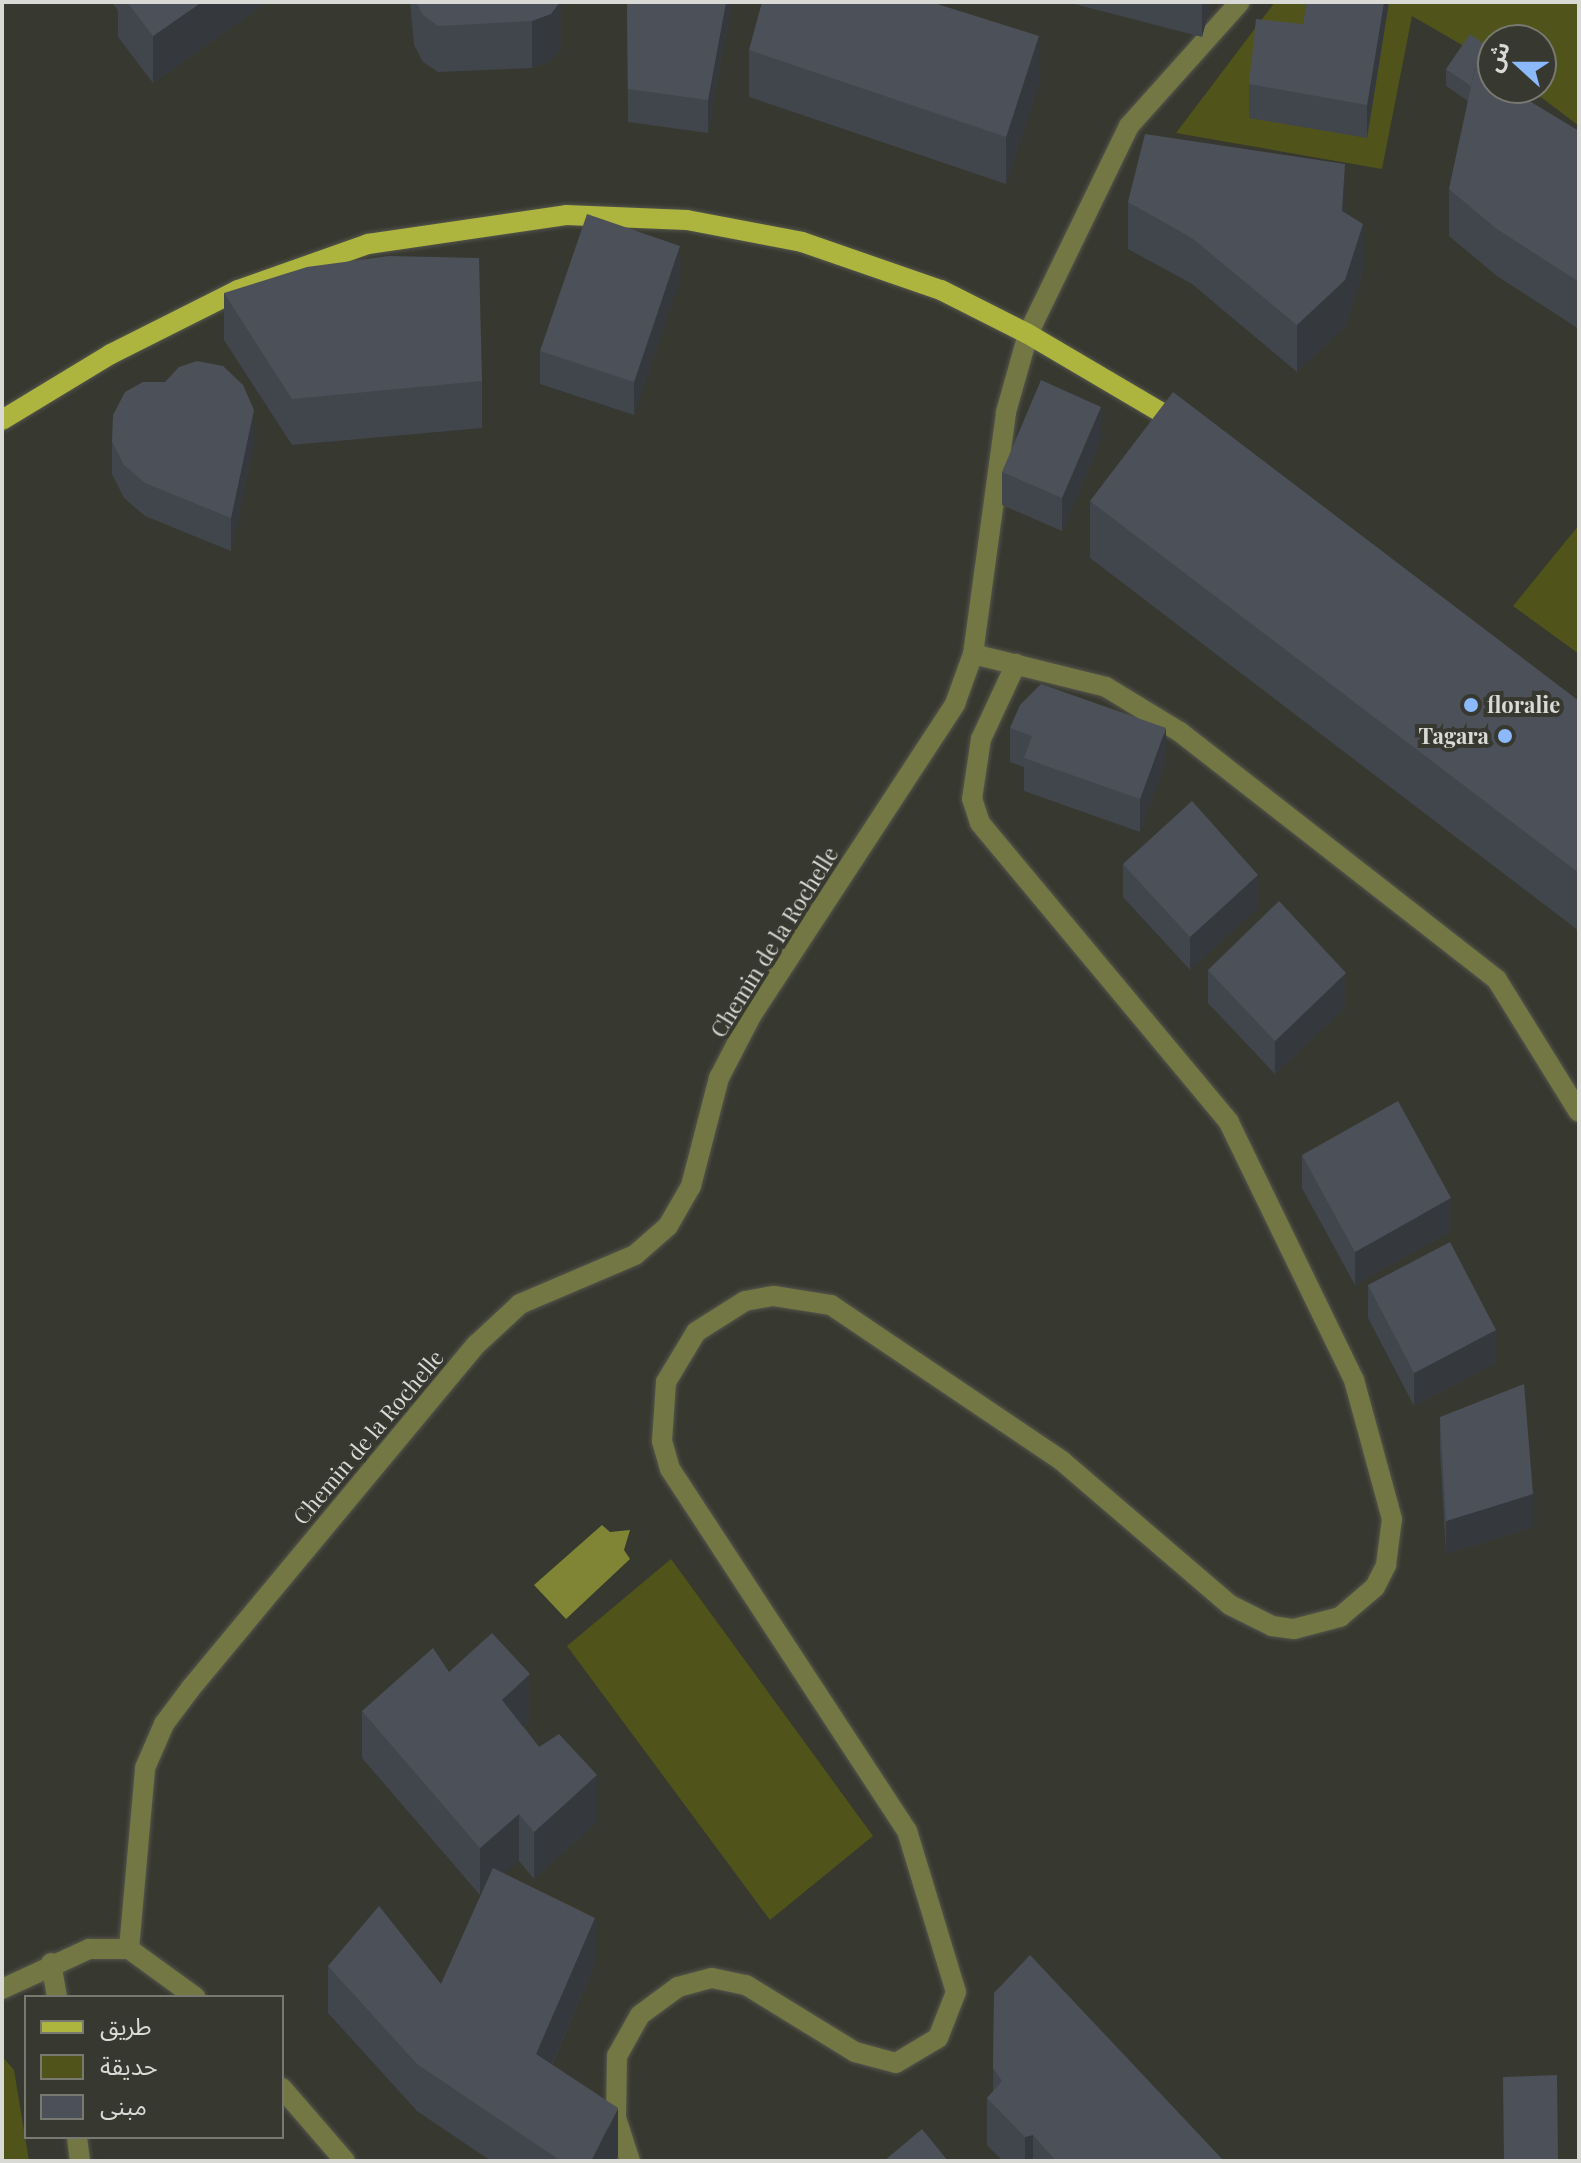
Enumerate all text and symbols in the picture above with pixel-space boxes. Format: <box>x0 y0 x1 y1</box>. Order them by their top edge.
north arrow <box>1477 24 1557 104</box>
text: ش <box>1477 37 1516 76</box>
place label: floralie <box>1487 692 1560 718</box>
marker: floralie <box>1462 696 1480 714</box>
place label: Tagara <box>1418 723 1489 749</box>
marker: Tagara <box>1496 727 1514 745</box>
street label: Chemin de la Rochelle <box>704 842 844 1042</box>
street label: Chemin de la Rochelle <box>287 1344 449 1530</box>
legend <box>24 1995 284 2139</box>
text: طريق <box>100 2009 152 2041</box>
text: حديقة <box>100 2049 158 2081</box>
text: مبنى <box>100 2089 147 2121</box>

